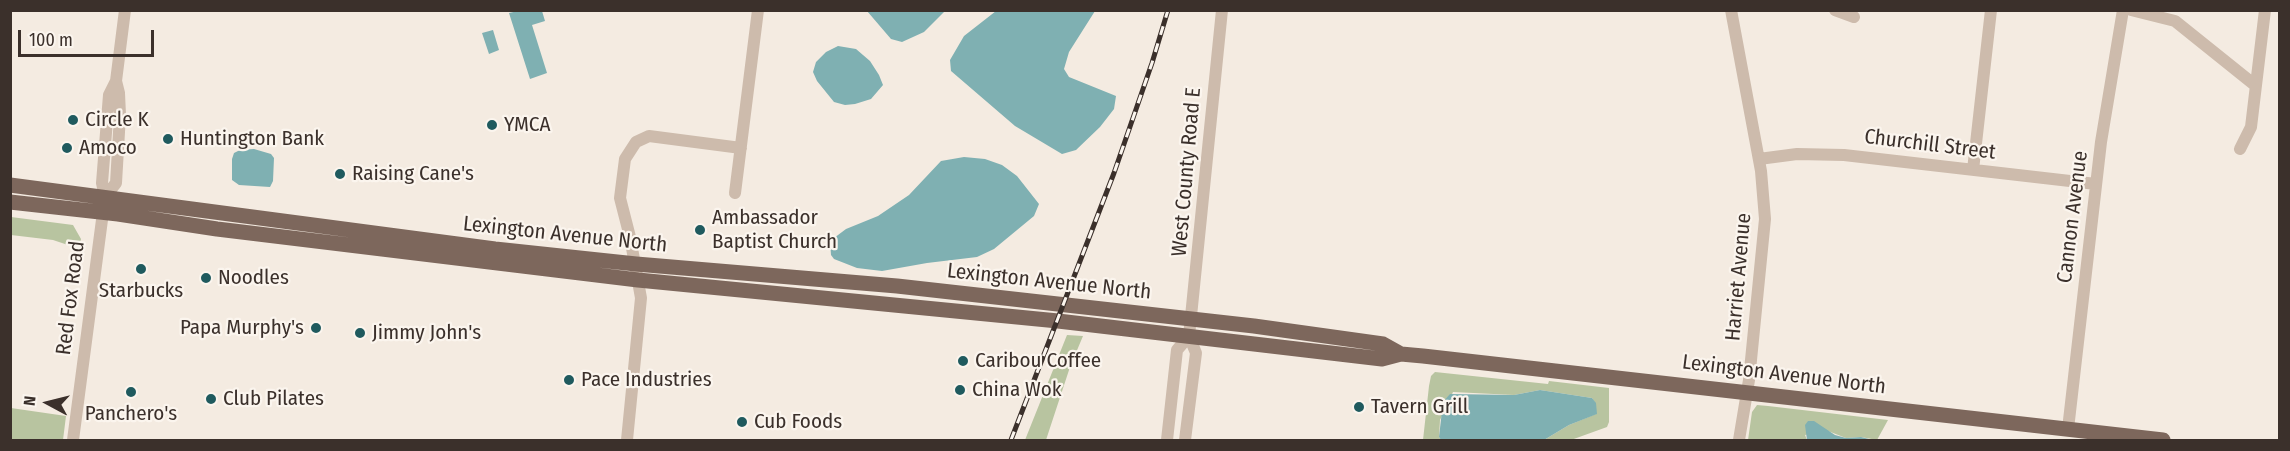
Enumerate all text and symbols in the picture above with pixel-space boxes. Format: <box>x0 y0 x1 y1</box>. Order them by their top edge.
scale bar <box>21 18 158 56</box>
text: 100 m <box>29 29 73 51</box>
street label: West County Road E <box>1167 87 1207 257</box>
place label: Circle K <box>85 107 149 133</box>
place label: YMCA <box>504 112 551 138</box>
marker: Circle K <box>66 113 80 127</box>
marker: YMCA <box>485 118 499 132</box>
street label: Churchill Street <box>1863 124 1997 166</box>
place label: Huntington Bank <box>180 126 324 152</box>
marker: Huntington Bank <box>161 132 175 146</box>
place label: Amoco <box>79 135 137 161</box>
marker: Amoco <box>60 141 74 155</box>
street label: Cannon Avenue <box>2052 149 2094 285</box>
place label: Raising Cane's <box>352 161 474 187</box>
marker: Raising Cane's <box>333 167 347 181</box>
place label: Ambassador Baptist Church <box>712 205 837 255</box>
street label: Lexington Avenue North <box>462 212 668 258</box>
street label: Harriet Avenue <box>1721 212 1757 342</box>
marker: Ambassador Baptist Church <box>693 223 707 237</box>
street label: Red Fox Road <box>52 240 90 356</box>
street label: Lexington Avenue North <box>946 259 1152 305</box>
marker: Starbucks <box>134 262 148 276</box>
place label: Noodles <box>218 265 289 291</box>
marker: Noodles <box>199 271 213 285</box>
place label: Starbucks <box>99 278 183 304</box>
place label: Papa Murphy's <box>180 315 304 341</box>
place label: Jimmy John's <box>372 320 481 346</box>
marker: Papa Murphy's <box>309 321 323 335</box>
marker: Jimmy John's <box>353 326 367 340</box>
place label: Caribou Coffee <box>975 348 1101 374</box>
street label: Lexington Avenue North <box>1681 350 1887 400</box>
marker: Caribou Coffee <box>956 354 970 368</box>
place label: Pace Industries <box>581 367 712 393</box>
north arrow <box>18 373 78 433</box>
marker: Pace Industries <box>562 373 576 387</box>
place label: China Wok <box>972 377 1061 403</box>
marker: China Wok <box>953 383 967 397</box>
marker: Panchero's <box>124 385 138 399</box>
place label: Club Pilates <box>223 386 324 412</box>
marker: Club Pilates <box>204 392 218 406</box>
place label: Tavern Grill <box>1371 394 1468 420</box>
text: N <box>20 395 40 407</box>
marker: Tavern Grill <box>1352 400 1366 414</box>
place label: Panchero's <box>85 401 177 427</box>
place label: Cub Foods <box>754 409 842 435</box>
marker: Cub Foods <box>735 415 749 429</box>

